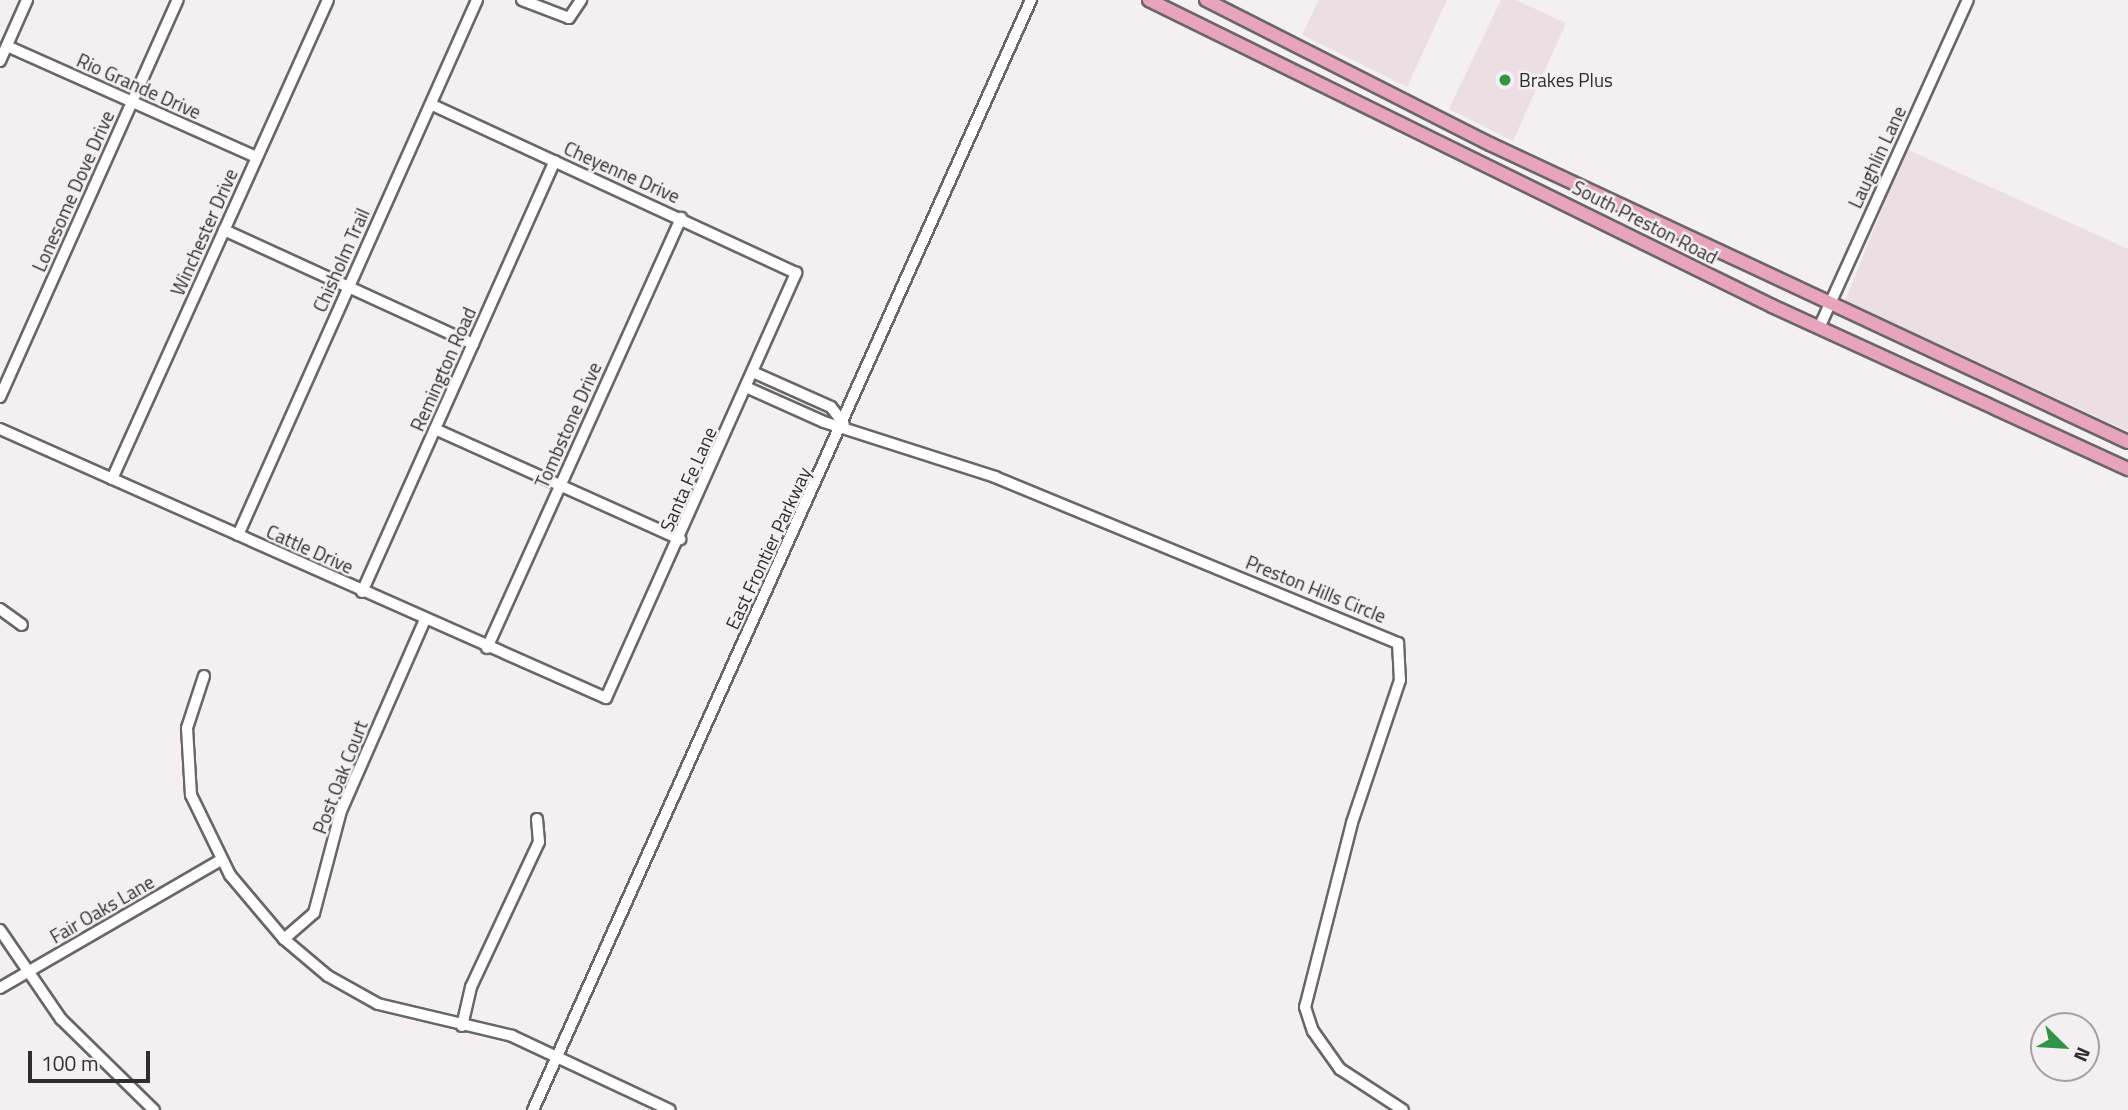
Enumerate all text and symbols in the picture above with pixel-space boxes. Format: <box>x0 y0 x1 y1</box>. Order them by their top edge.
street label: Rio Grande Drive <box>73 48 205 124</box>
place label: Brakes Plus <box>1519 69 1613 91</box>
marker: Brakes Plus <box>1497 72 1513 88</box>
street label: Laughlin Lane <box>1843 102 1911 212</box>
street label: Lonesome Dove Drive <box>27 107 119 275</box>
street label: Cheyenne Drive <box>561 136 683 208</box>
street label: Winchester Drive <box>166 165 242 299</box>
street label: South Preston Road <box>1569 176 1721 268</box>
street label: Chisholm Trail <box>308 205 374 315</box>
street label: Remington Road <box>405 303 481 435</box>
street label: Tombstone Drive <box>530 359 606 491</box>
street label: Santa Fe Lane <box>655 423 721 535</box>
street label: East Frontier Parkway <box>720 463 816 633</box>
street label: Cattle Drive <box>263 520 357 578</box>
street label: Preston Hills Circle <box>1243 551 1389 627</box>
street label: Post Oak Court <box>308 717 372 837</box>
street label: Fair Oaks Lane <box>46 870 158 948</box>
north arrow <box>2030 1012 2100 1082</box>
scale bar <box>32 1036 154 1080</box>
text: N <box>2067 1043 2099 1067</box>
text: 100 m <box>41 1047 98 1079</box>

